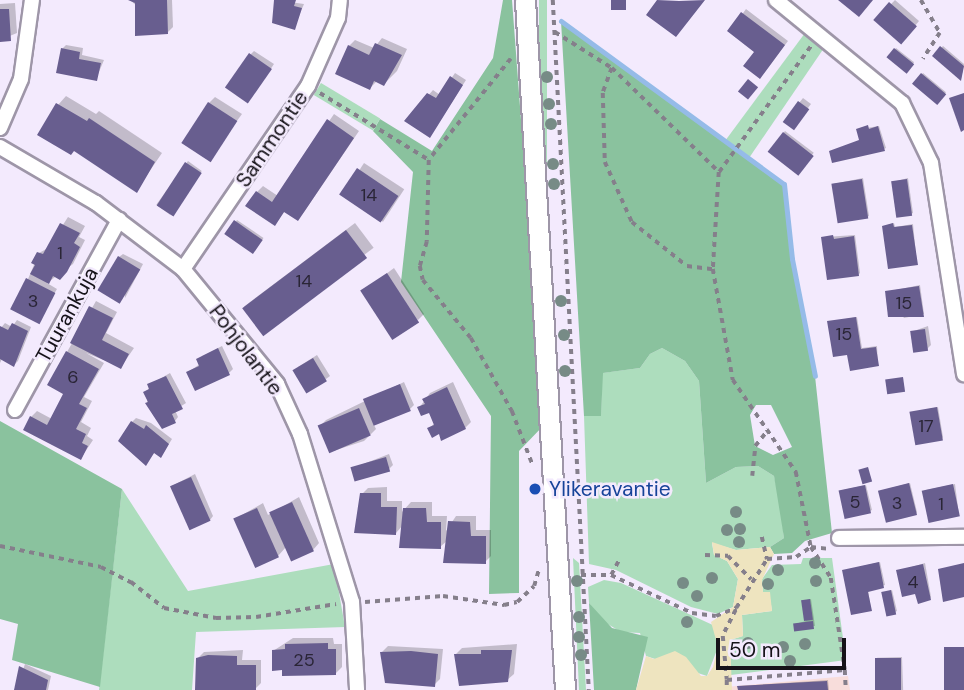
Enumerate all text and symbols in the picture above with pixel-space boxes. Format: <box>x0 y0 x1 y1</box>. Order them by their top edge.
street label: Sammontie <box>231 86 313 192</box>
house number: 14 <box>361 184 377 206</box>
house number: 1 <box>57 242 63 264</box>
street label: Tuurankuja <box>30 263 104 367</box>
house number: 14 <box>296 270 312 292</box>
house number: 3 <box>28 290 38 312</box>
house number: 15 <box>896 292 912 314</box>
street label: Pohjolantie <box>204 300 288 400</box>
house number: 15 <box>836 323 852 345</box>
house number: 6 <box>67 366 79 388</box>
house number: 17 <box>918 415 934 437</box>
place label: Ylikeravantie <box>549 476 671 502</box>
marker: Ylikeravantie <box>527 481 543 497</box>
house number: 5 <box>850 491 860 513</box>
house number: 3 <box>892 492 902 514</box>
house number: 1 <box>938 493 944 515</box>
house number: 4 <box>908 571 918 593</box>
scale bar <box>719 624 848 668</box>
text: 50 m <box>729 636 780 664</box>
house number: 25 <box>293 649 315 671</box>

